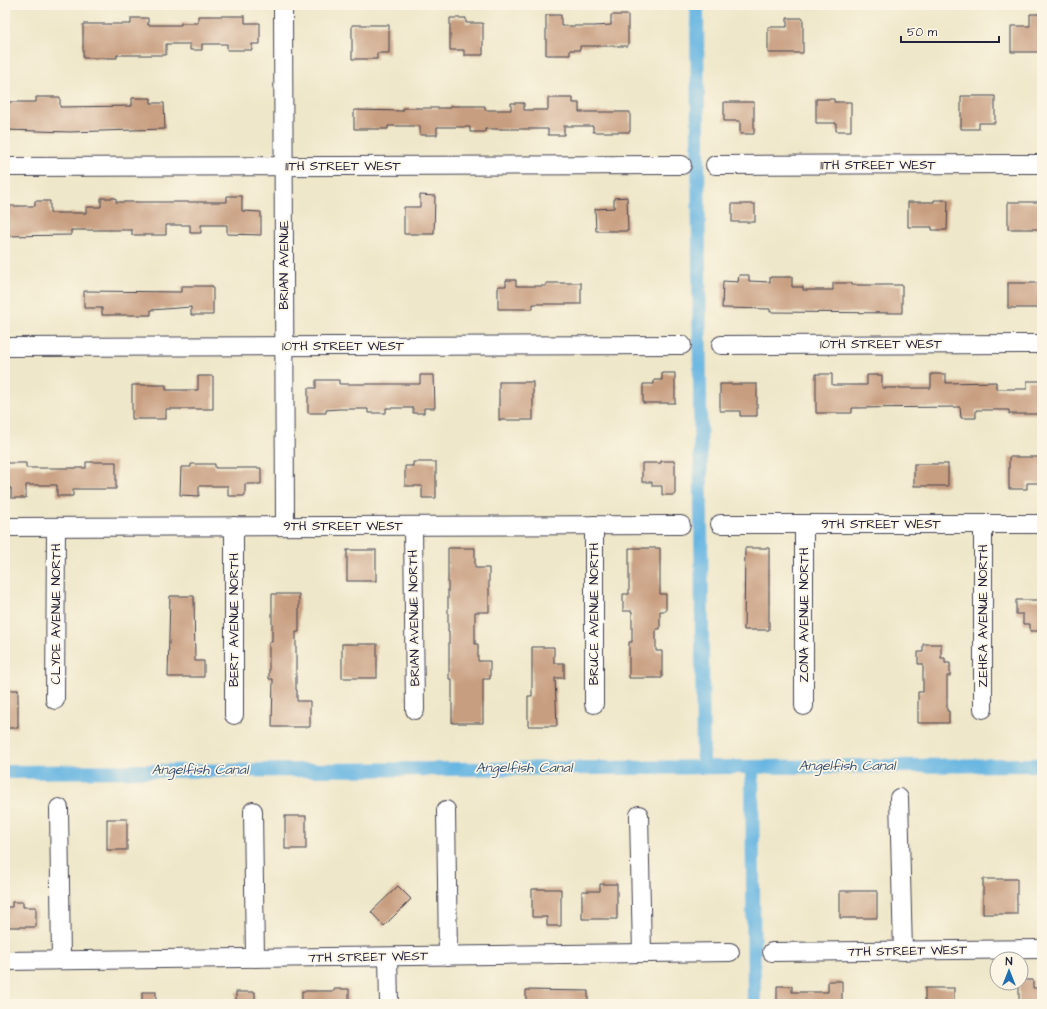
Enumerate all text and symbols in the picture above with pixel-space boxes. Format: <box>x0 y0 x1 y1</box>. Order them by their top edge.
scale bar <box>901 18 999 44</box>
text: 50 m <box>907 24 938 41</box>
street label: 11TH STREET WEST <box>820 156 937 174</box>
street label: 11TH STREET WEST <box>285 157 402 175</box>
street label: BRIAN AVENUE <box>275 220 293 310</box>
street label: 10TH STREET WEST <box>820 335 943 353</box>
street label: 10TH STREET WEST <box>282 337 405 355</box>
street label: 9TH STREET WEST <box>821 515 942 533</box>
street label: 9TH STREET WEST <box>283 517 404 535</box>
street label: CLYDE AVENUE NORTH <box>47 543 65 685</box>
street label: BRUCE AVENUE NORTH <box>585 543 603 685</box>
street label: ZEHRA AVENUE NORTH <box>974 544 992 688</box>
street label: ZONA AVENUE NORTH <box>795 547 813 683</box>
street label: BRIAN AVENUE NORTH <box>404 549 424 687</box>
street label: BERT AVENUE NORTH <box>225 553 243 687</box>
water label: Angelfish Canal <box>799 756 897 776</box>
water label: Angelfish Canal <box>476 758 574 778</box>
water label: Angelfish Canal <box>152 760 250 780</box>
street label: 7TH STREET WEST <box>847 941 968 961</box>
street label: 7TH STREET WEST <box>308 947 429 967</box>
north arrow <box>989 951 1029 991</box>
text: N <box>1006 954 1013 969</box>

